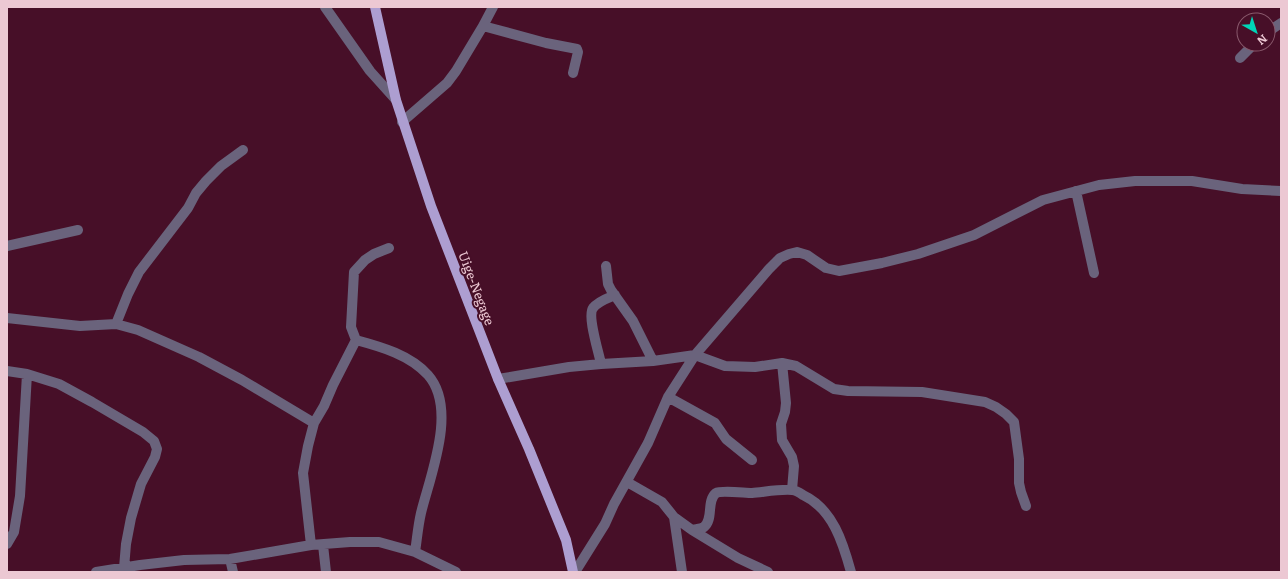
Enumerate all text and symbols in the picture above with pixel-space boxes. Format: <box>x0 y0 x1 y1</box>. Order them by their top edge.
north arrow <box>1236 12 1276 52</box>
text: N <box>1254 31 1272 50</box>
street label: Uige-Negage <box>454 248 500 328</box>

